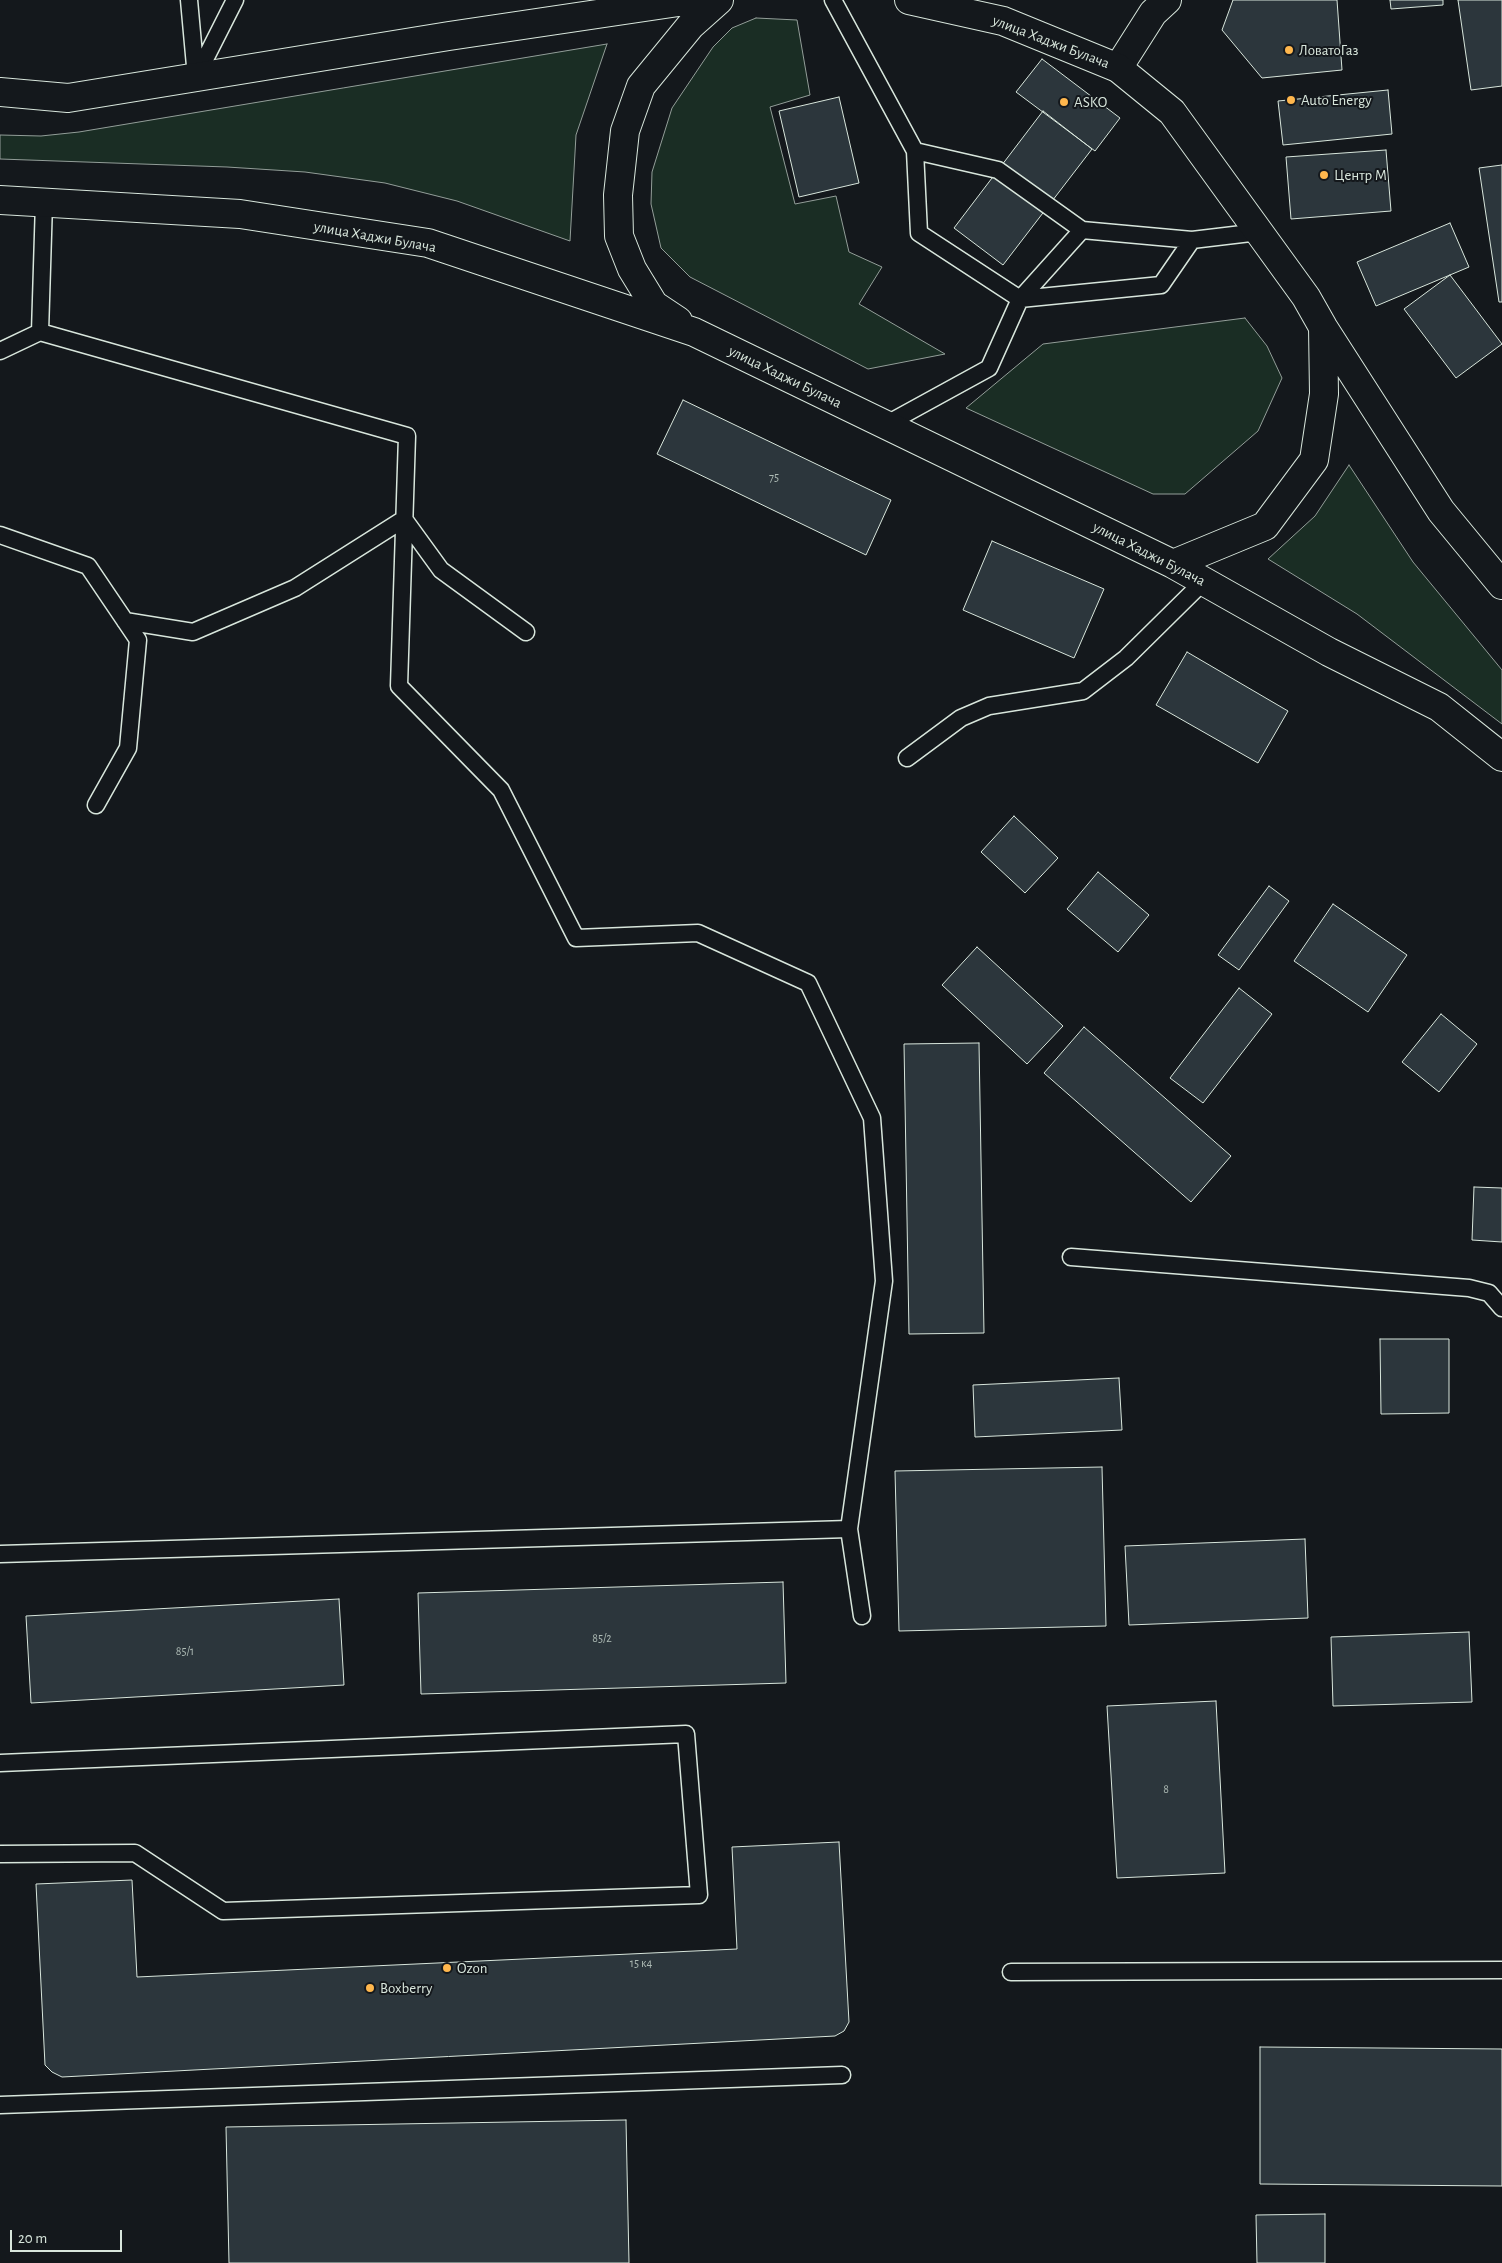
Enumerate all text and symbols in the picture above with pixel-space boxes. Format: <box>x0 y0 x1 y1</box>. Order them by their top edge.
street label: улица Хаджи Булача <box>990 11 1112 73</box>
place label: ЛоватоГаз <box>1299 41 1359 59</box>
marker: ЛоватоГаз <box>1283 44 1295 56</box>
place label: Auto Energy <box>1301 91 1372 109</box>
place label: ASKO <box>1074 93 1107 111</box>
marker: Auto Energy <box>1285 94 1297 106</box>
marker: ASKO <box>1058 96 1070 108</box>
place label: Центр М <box>1334 166 1387 184</box>
marker: Центр М <box>1318 169 1330 181</box>
street label: улица Хаджи Булача <box>312 217 438 257</box>
street label: улица Хаджи Булача <box>725 342 845 412</box>
house number: 75 <box>769 470 779 484</box>
street label: улица Хаджи Булача <box>1090 518 1208 590</box>
house number: 85/2 <box>592 1631 612 1645</box>
house number: 85/1 <box>176 1644 194 1658</box>
house number: 8 <box>1163 1782 1169 1796</box>
house number: 15 к4 <box>630 1956 652 1970</box>
place label: Ozon <box>457 1959 487 1977</box>
marker: Ozon <box>441 1962 453 1974</box>
place label: Boxberry <box>380 1979 432 1997</box>
marker: Boxberry <box>364 1982 376 1994</box>
scale bar <box>12 2220 125 2252</box>
text: 20 m <box>18 2231 47 2246</box>

